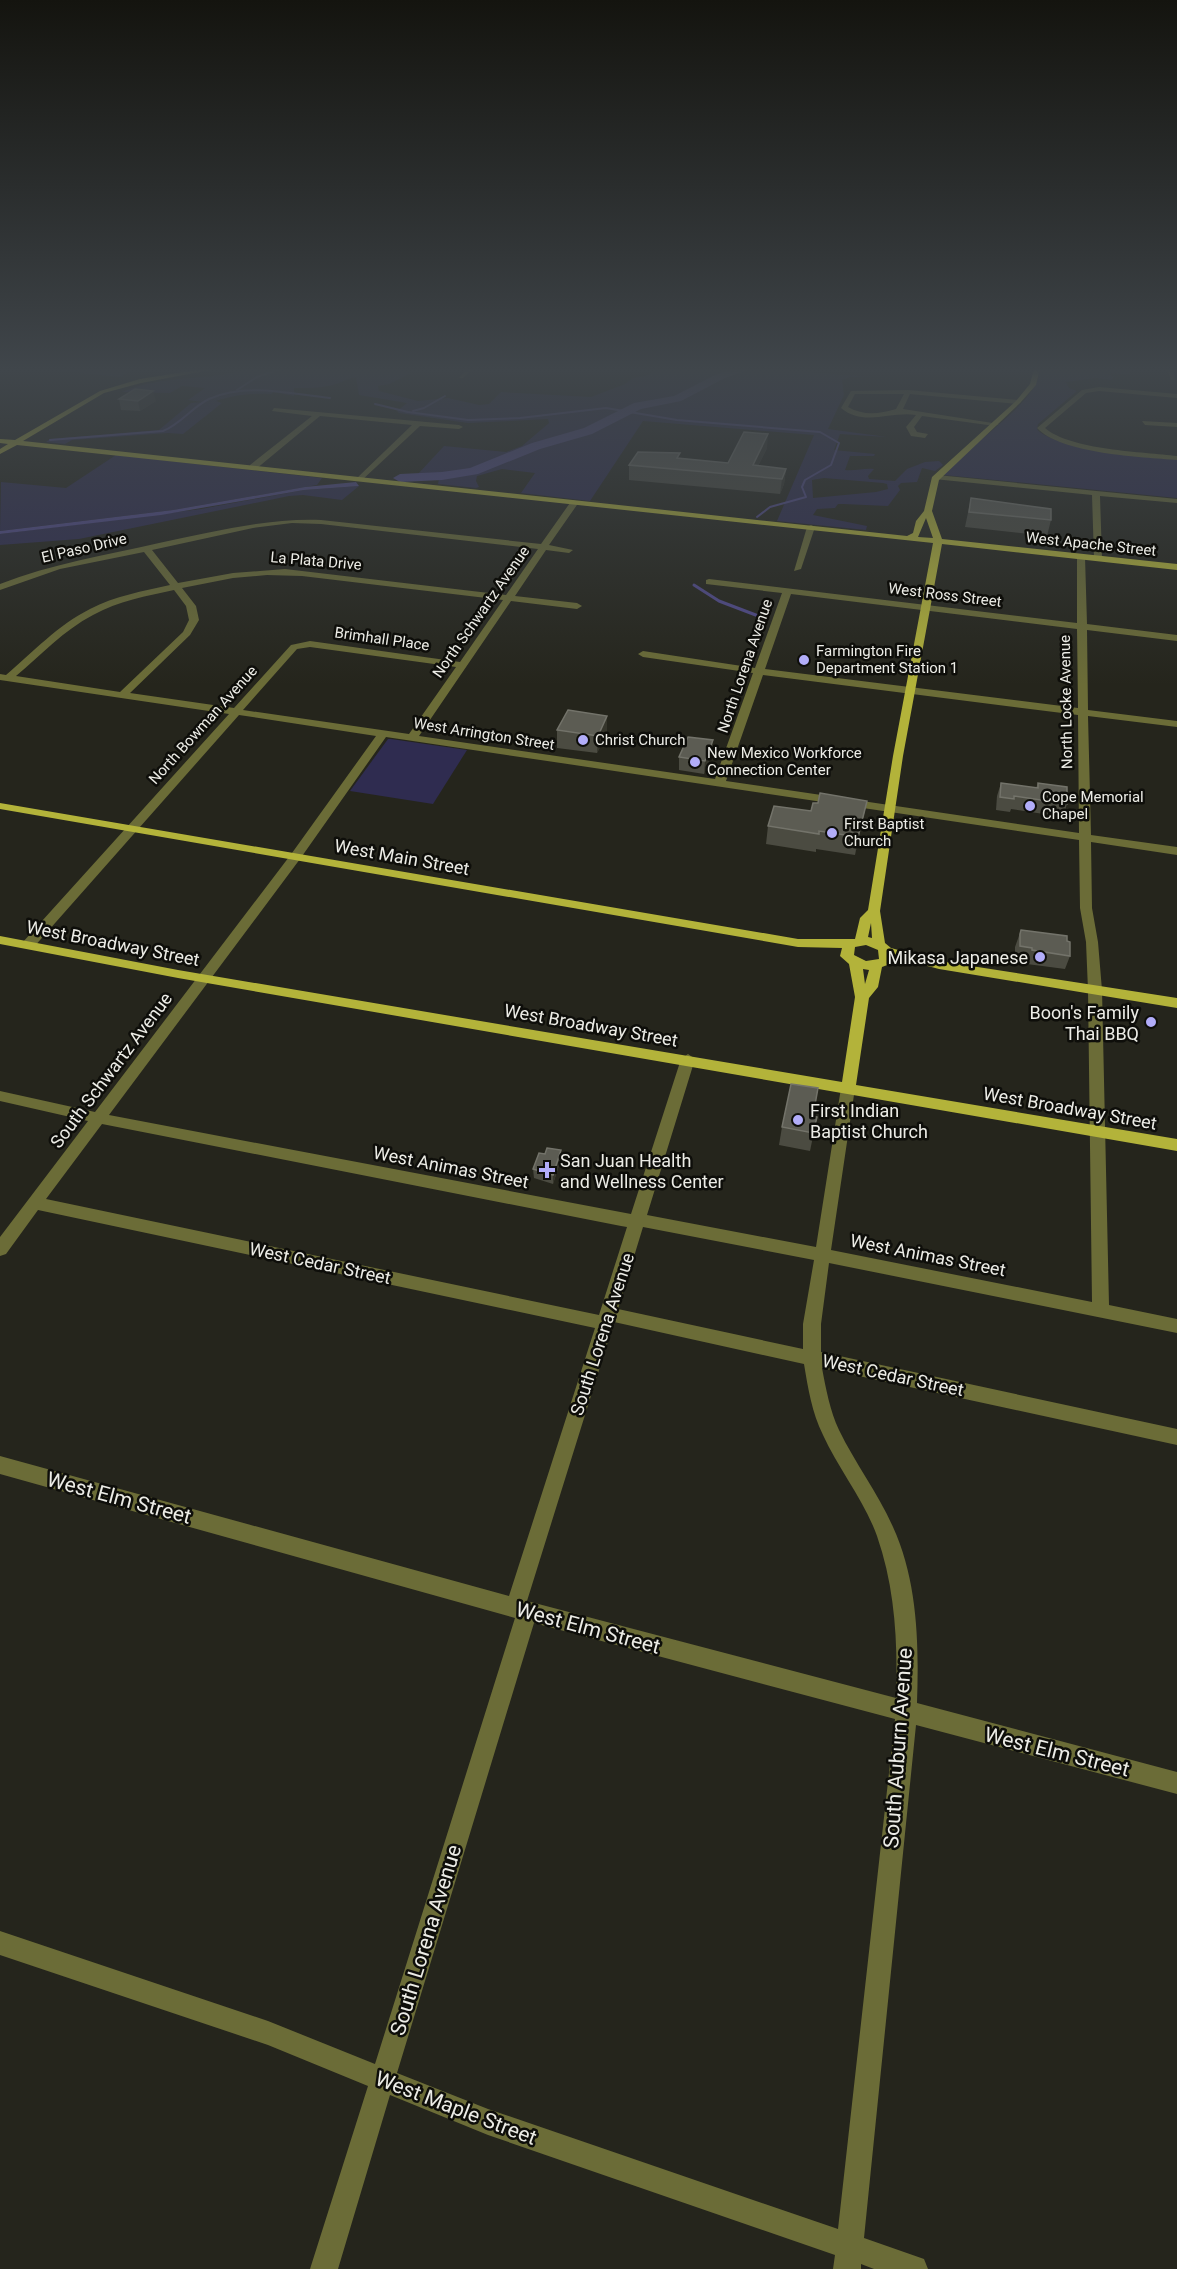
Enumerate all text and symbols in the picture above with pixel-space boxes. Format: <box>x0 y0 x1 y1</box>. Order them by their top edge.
street label: West Apache Street <box>1025 528 1157 560</box>
street label: El Paso Drive <box>40 529 129 567</box>
street label: North Schwartz Avenue <box>429 543 533 681</box>
street label: La Plata Drive <box>270 548 363 574</box>
street label: West Ross Street <box>887 579 1003 611</box>
street label: North Lorena Avenue <box>714 597 776 735</box>
street label: Brimhall Place <box>333 623 431 655</box>
street label: North Locke Avenue <box>1056 635 1076 769</box>
place label: Farmington Fire Department Station 1 <box>816 642 958 677</box>
marker: Farmington Fire Department Station 1 <box>797 653 811 667</box>
street label: North Bowman Avenue <box>145 662 261 788</box>
street label: West Arrington Street <box>412 714 556 754</box>
place label: Christ Church <box>595 731 685 749</box>
marker: Christ Church <box>576 733 590 747</box>
place label: New Mexico Workforce Connection Center <box>707 744 862 779</box>
marker: New Mexico Workforce Connection Center <box>688 755 702 769</box>
place label: Cope Memorial Chapel <box>1042 788 1144 823</box>
marker: Cope Memorial Chapel <box>1023 799 1037 813</box>
place label: First Baptist Church <box>844 815 925 850</box>
marker: First Baptist Church <box>825 826 839 840</box>
street label: West Main Street <box>333 835 471 879</box>
street label: West Broadway Street <box>25 916 201 970</box>
place label: Mikasa Japanese <box>888 947 1028 968</box>
marker: Mikasa Japanese <box>1033 950 1047 964</box>
street label: South Schwartz Avenue <box>46 988 176 1152</box>
street label: West Broadway Street <box>503 999 680 1051</box>
place label: Boon's Family Thai BBQ <box>1030 1002 1139 1044</box>
marker: Boon's Family Thai BBQ <box>1144 1015 1158 1029</box>
street label: West Broadway Street <box>982 1082 1159 1134</box>
place label: First Indian Baptist Church <box>810 1100 928 1142</box>
marker: First Indian Baptist Church <box>791 1113 805 1127</box>
street label: West Animas Street <box>372 1142 531 1192</box>
place label: San Juan Health and Wellness Center <box>560 1150 724 1192</box>
marker: San Juan Health and Wellness Center <box>538 1161 556 1179</box>
street label: West Animas Street <box>849 1230 1008 1280</box>
street label: West Cedar Street <box>247 1238 393 1288</box>
street label: South Lorena Avenue <box>566 1250 638 1418</box>
street label: West Cedar Street <box>820 1350 966 1400</box>
street label: West Elm Street <box>44 1467 194 1529</box>
street label: West Elm Street <box>513 1597 663 1659</box>
street label: South Auburn Avenue <box>879 1647 917 1849</box>
street label: West Elm Street <box>982 1722 1132 1782</box>
street label: South Lorena Avenue <box>386 1842 466 2038</box>
street label: West Maple Street <box>372 2066 540 2150</box>

